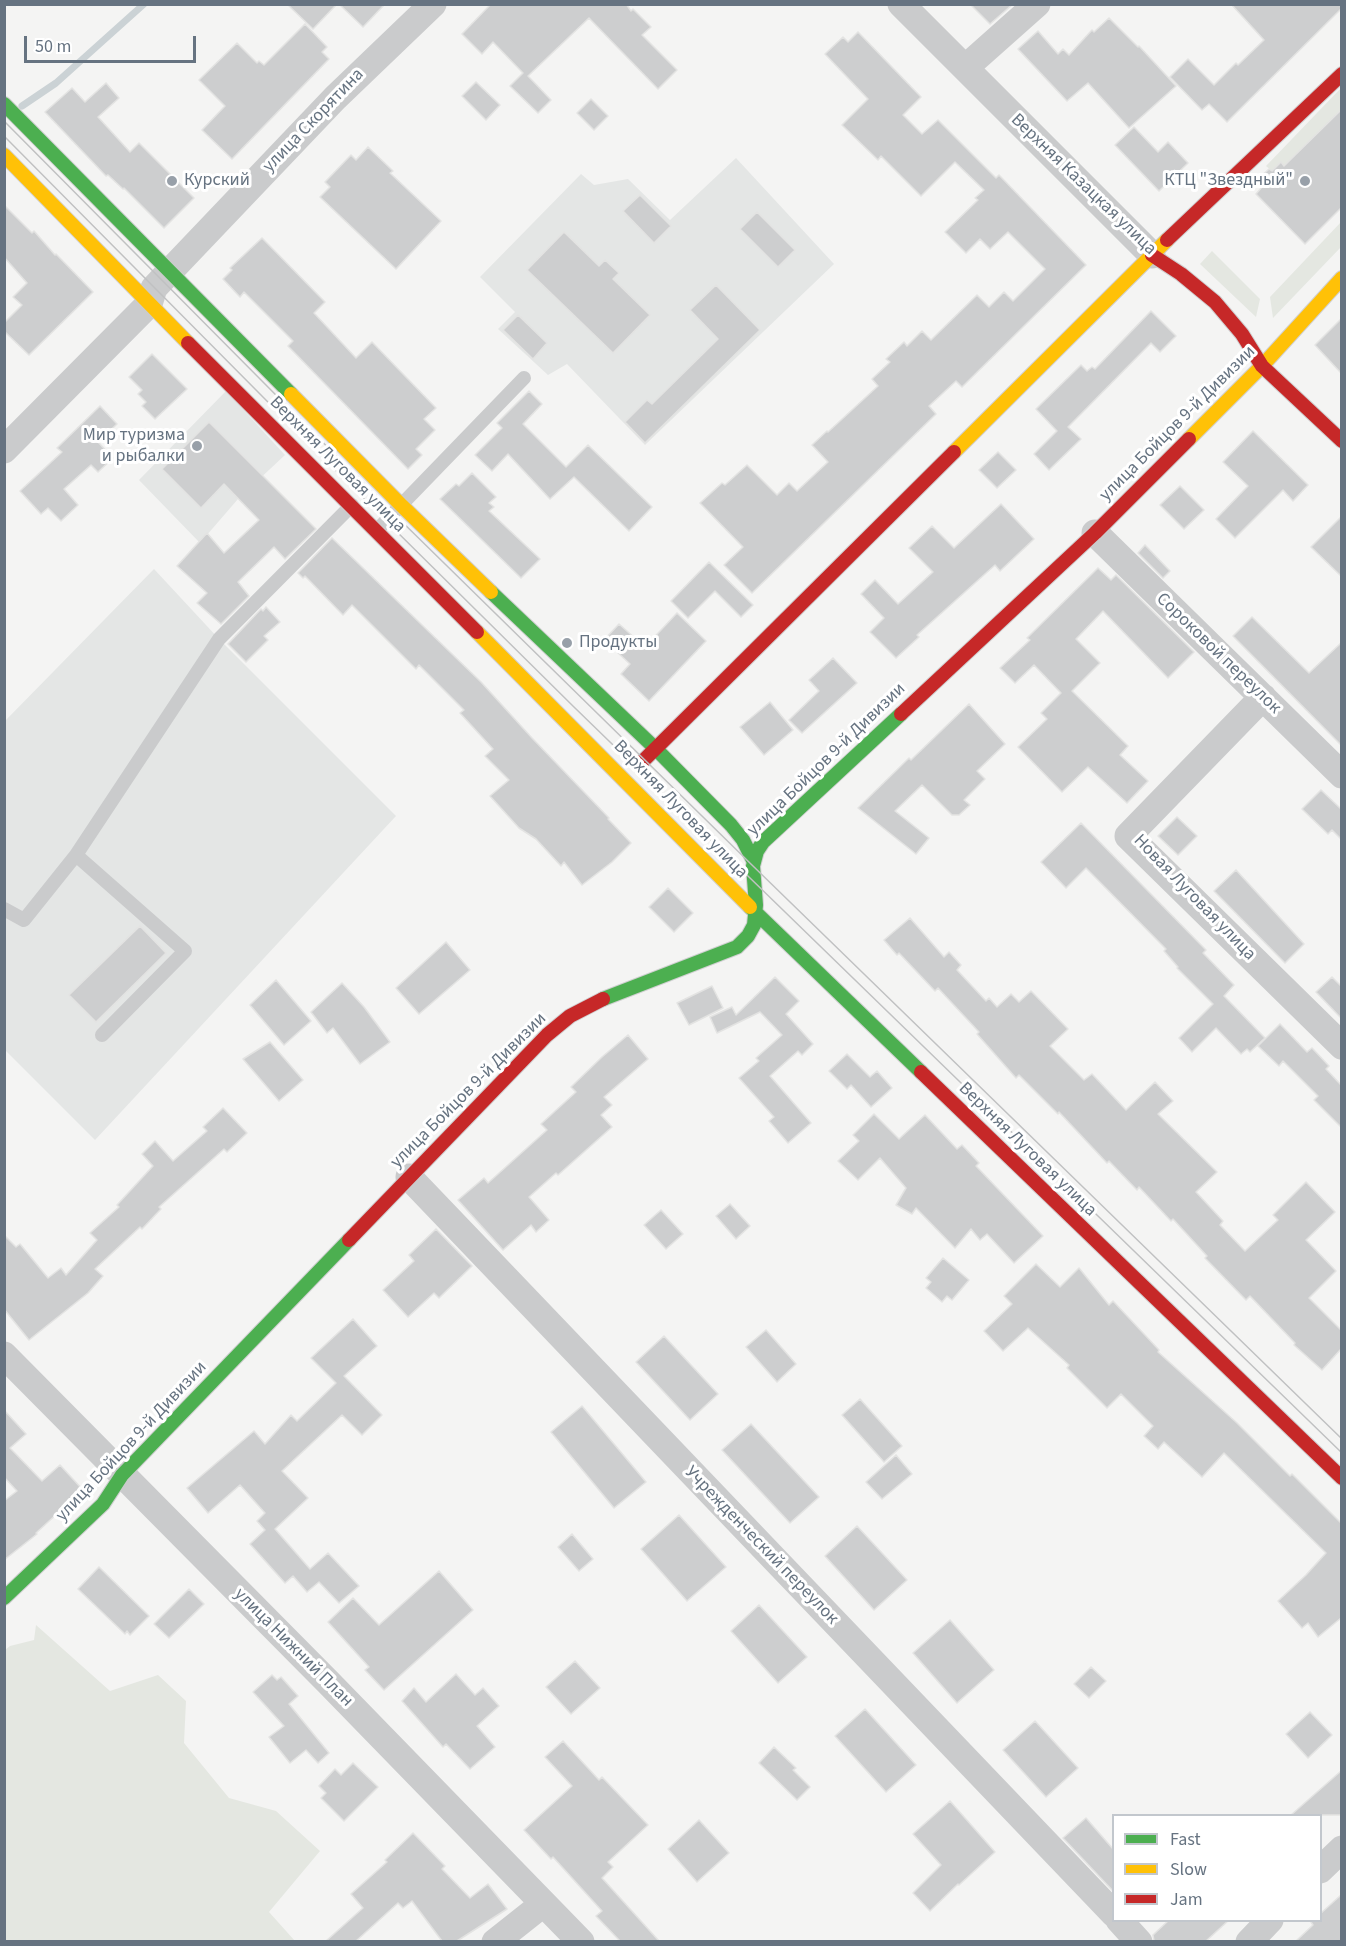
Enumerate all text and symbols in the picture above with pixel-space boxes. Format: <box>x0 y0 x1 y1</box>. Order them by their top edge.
scale bar <box>27 24 200 62</box>
text: 50 m <box>35 34 71 59</box>
street label: улица Скорятина <box>259 64 369 178</box>
street label: Верхняя Казацкая улица <box>1006 110 1160 260</box>
place label: Курский <box>184 170 250 192</box>
place label: КТЦ "Звездный" <box>1164 170 1293 192</box>
marker: Курский <box>165 174 179 188</box>
marker: КТЦ "Звездный" <box>1298 174 1312 188</box>
street label: улица Бойцов 9-й Дивизии <box>1096 342 1260 506</box>
street label: Верхняя Луговая улица <box>264 392 410 538</box>
place label: Мир туризма и рыбалки <box>83 425 185 468</box>
marker: Мир туризма и рыбалки <box>190 439 204 453</box>
street label: Сороковой переулок <box>1151 589 1285 719</box>
place label: Продукты <box>579 632 657 654</box>
marker: Продукты <box>560 636 574 650</box>
street label: улица Бойцов 9-й Дивизии <box>743 679 911 841</box>
street label: Верхняя Луговая улица <box>608 736 752 884</box>
street label: Новая Луговая улица <box>1128 830 1260 966</box>
street label: улица Бойцов 9-й Дивизии <box>387 1009 551 1173</box>
street label: Верхняя Луговая улица <box>953 1078 1101 1222</box>
street label: улица Бойцов 9-й Дивизии <box>52 1357 212 1527</box>
street label: Учрежденческий переулок <box>680 1462 842 1630</box>
street label: улица Нижний План <box>229 1584 357 1712</box>
legend <box>1112 1814 1322 1922</box>
text: Fast <box>1170 1827 1201 1852</box>
text: Slow <box>1170 1857 1207 1882</box>
text: Jam <box>1170 1887 1203 1912</box>

